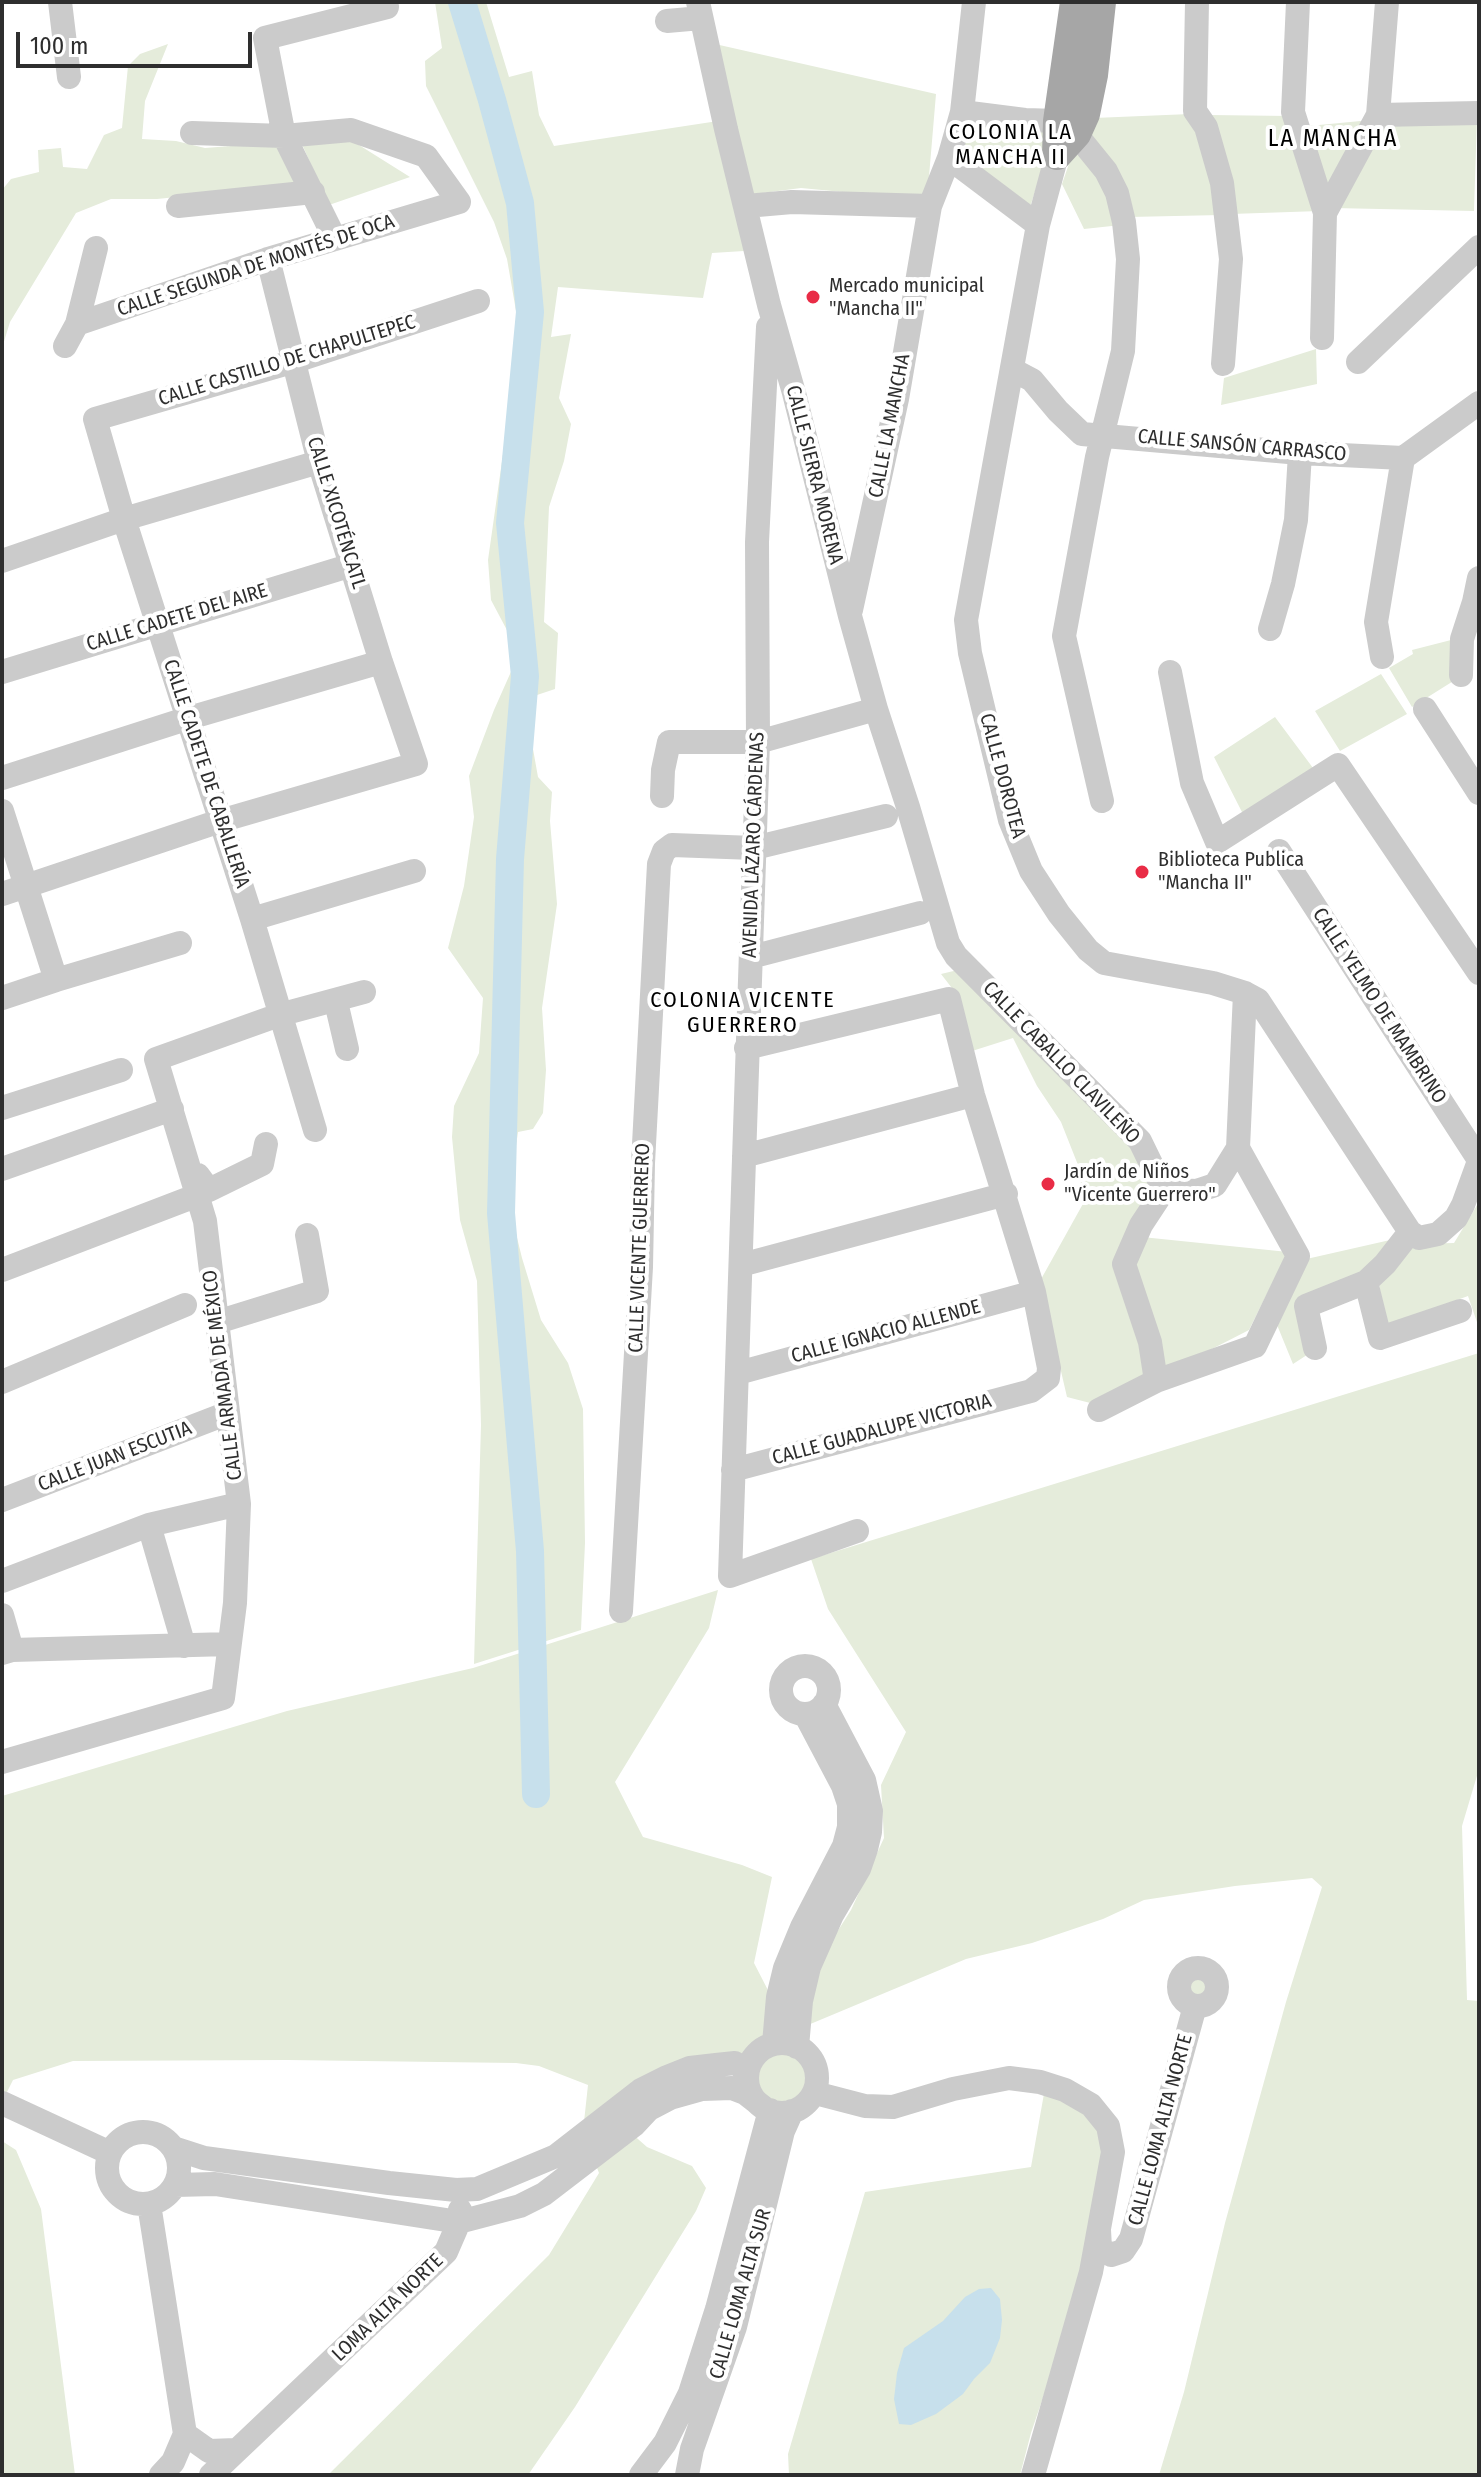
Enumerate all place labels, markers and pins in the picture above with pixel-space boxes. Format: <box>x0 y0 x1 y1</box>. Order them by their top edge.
place label: Mercado municipal "Mancha II" <box>829 274 984 321</box>
marker: Mercado municipal "Mancha II" <box>804 288 822 306</box>
place label: Biblioteca Publica "Mancha II" <box>1158 848 1304 895</box>
marker: Biblioteca Publica "Mancha II" <box>1133 863 1151 881</box>
place label: Jardín de Niños "Vicente Guerrero" <box>1064 1160 1216 1207</box>
marker: Jardín de Niños "Vicente Guerrero" <box>1039 1175 1057 1193</box>

